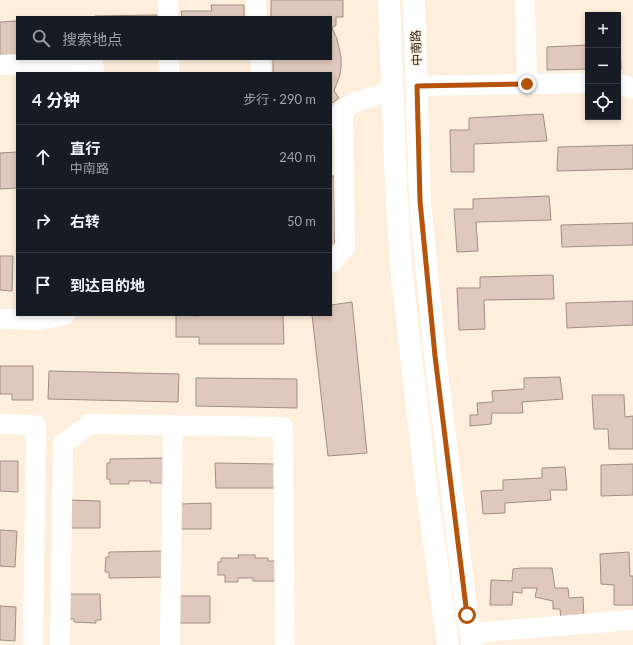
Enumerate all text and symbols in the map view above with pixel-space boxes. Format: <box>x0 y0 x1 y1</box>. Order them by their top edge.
map controls <box>585 12 621 120</box>
button: + <box>585 12 621 48</box>
search box <box>16 16 332 60</box>
icon: search <box>30 27 52 49</box>
text: 搜索地点 <box>62 30 122 48</box>
street label: 中南路 <box>408 30 424 66</box>
button: − <box>585 48 621 84</box>
route end <box>518 75 536 93</box>
button: locate <box>585 84 621 120</box>
text: 4 分钟 <box>32 89 80 110</box>
text: 步行 · 290 m <box>243 91 316 107</box>
text: 直行 <box>70 139 100 157</box>
icon: ahead <box>32 146 54 168</box>
text: 240 m <box>279 149 316 165</box>
text: 中南路 <box>70 160 109 176</box>
icon: right <box>32 210 54 232</box>
text: 右转 <box>70 212 100 230</box>
text: 50 m <box>287 213 316 229</box>
icon: arrive <box>32 274 54 296</box>
text: 到达目的地 <box>70 276 145 294</box>
route start <box>458 606 476 624</box>

